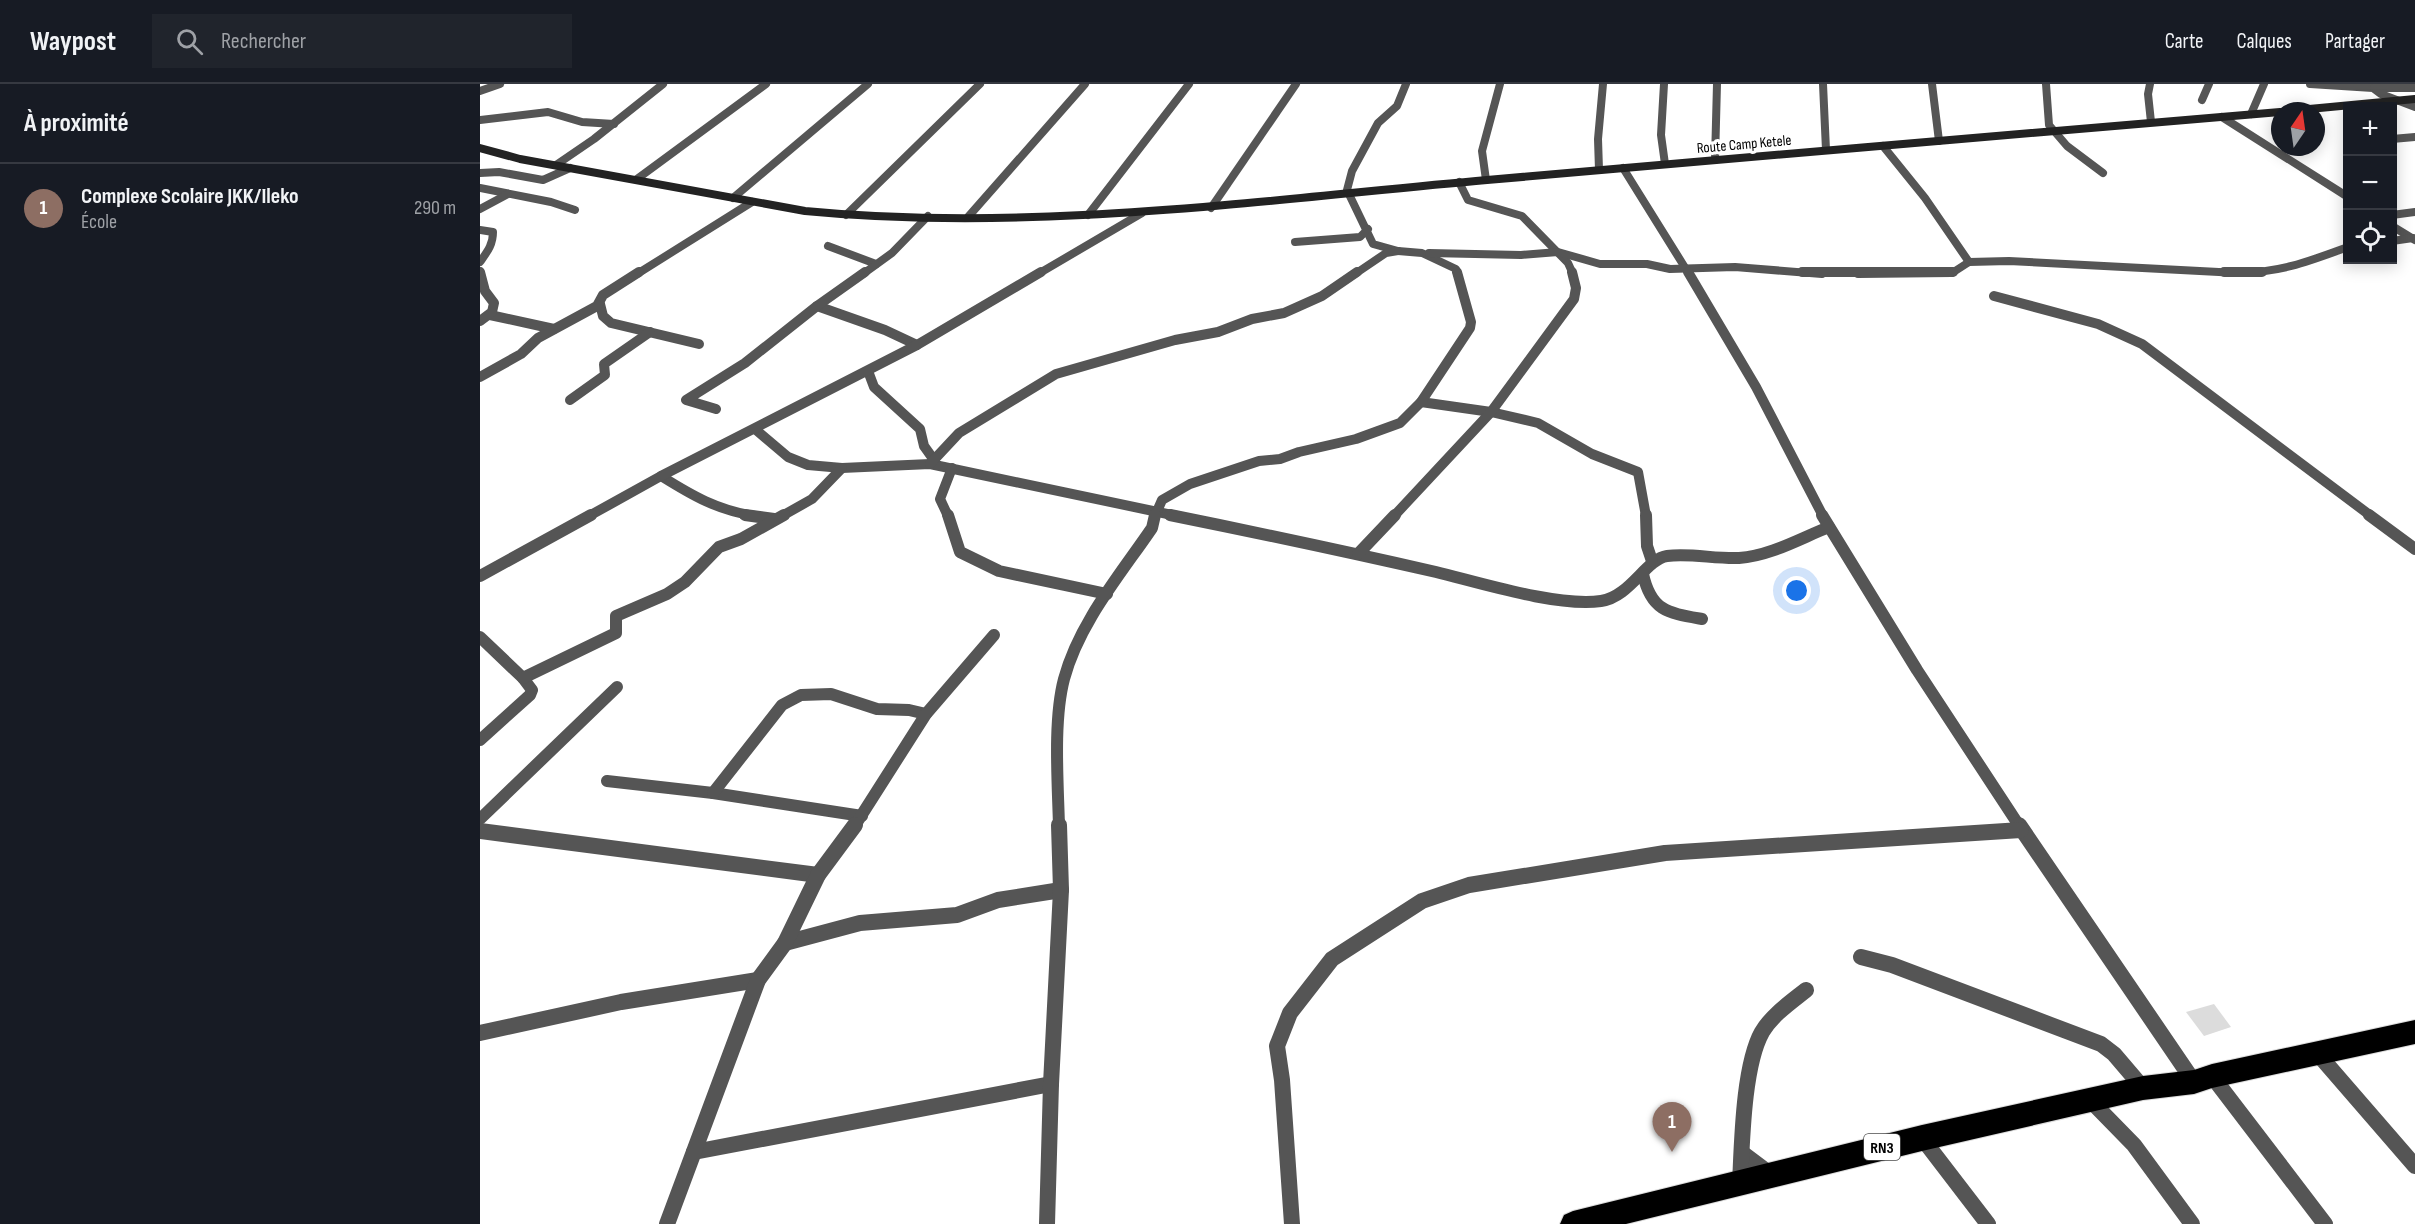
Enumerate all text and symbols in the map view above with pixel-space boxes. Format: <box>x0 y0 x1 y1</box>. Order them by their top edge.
search box <box>152 14 572 68</box>
text: Waypost <box>30 25 116 58</box>
icon: search <box>173 25 206 58</box>
text: Rechercher <box>221 28 306 55</box>
text: Carte <box>2165 29 2204 54</box>
text: Calques <box>2237 29 2292 54</box>
text: Partager <box>2325 29 2385 54</box>
north arrow <box>2271 102 2325 156</box>
map controls <box>2343 102 2397 264</box>
button: + <box>2343 102 2397 156</box>
text: À proximité <box>24 108 129 139</box>
street label: Route Camp Ketele <box>1696 131 1792 158</box>
button: − <box>2343 156 2397 210</box>
text: Complexe Scolaire JKK/Ileko <box>81 183 299 210</box>
text: 1 <box>40 196 47 220</box>
text: 290 m <box>414 196 456 220</box>
text: École <box>81 210 117 234</box>
button: locate <box>2343 210 2397 264</box>
your location <box>1782 576 1811 605</box>
pin: 1 <box>1652 1102 1692 1152</box>
road number: RN3 <box>1864 1134 1900 1160</box>

